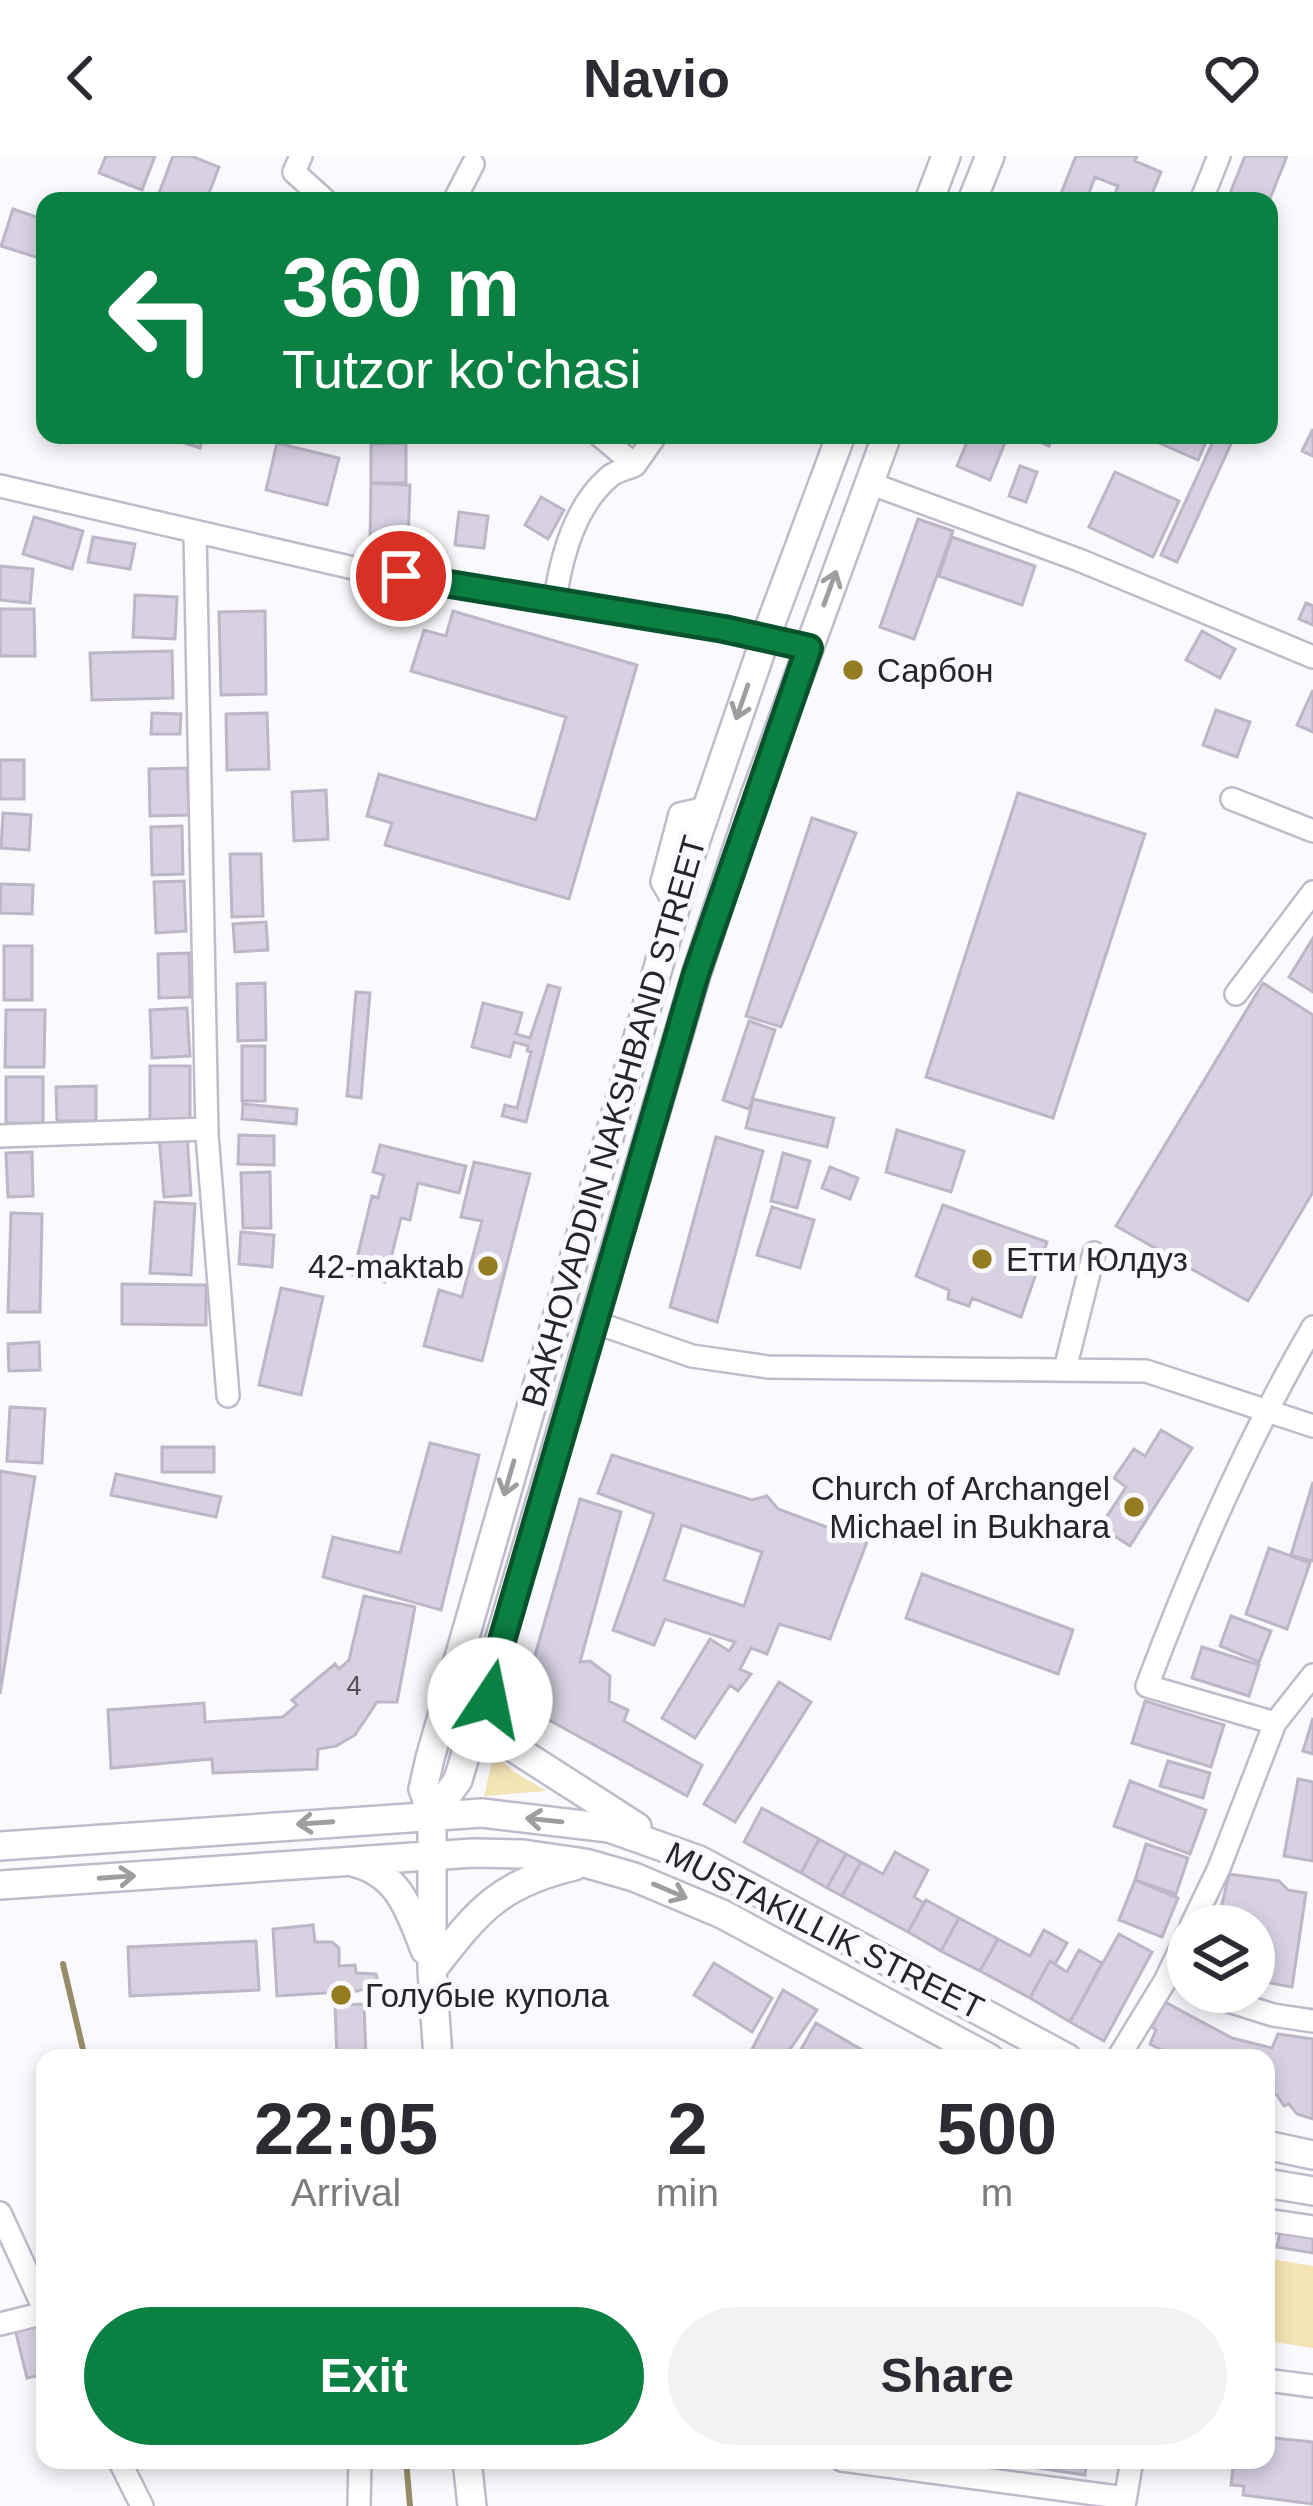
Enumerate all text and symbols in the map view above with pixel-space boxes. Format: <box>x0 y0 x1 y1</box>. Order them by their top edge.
icon: back <box>48 45 114 111</box>
icon: heart <box>1199 45 1265 111</box>
text: Navio <box>583 48 730 108</box>
icon: left <box>84 240 240 396</box>
text: 360 m <box>282 240 520 334</box>
text: Tutzor ko'chasi <box>282 339 641 399</box>
pin <box>350 525 452 627</box>
icon: arrive <box>368 543 434 609</box>
one-way arrow <box>821 571 842 608</box>
place label: Сарбон <box>877 652 993 689</box>
marker: Сарбон <box>840 657 866 683</box>
one-way arrow <box>730 682 752 720</box>
street label: BAKHOVADDIN NAKSHBAND STREET <box>514 832 713 1411</box>
place label: Етти Юлдуз <box>1006 1241 1188 1278</box>
marker: Етти Юлдуз <box>969 1246 995 1272</box>
place label: 42-maktab <box>308 1248 464 1285</box>
marker: 42-maktab <box>475 1253 501 1279</box>
one-way arrow <box>496 1458 518 1496</box>
place label: Church of Archangel Michael in Bukhara <box>811 1470 1111 1545</box>
marker: Church of Archangel Michael in Bukhara <box>1121 1494 1147 1520</box>
position arrow <box>427 1637 553 1763</box>
house number: 4 <box>346 1671 362 1701</box>
one-way arrow <box>526 1808 565 1830</box>
one-way arrow <box>296 1812 335 1835</box>
street label: MUSTAKILLIK STREET <box>660 1834 990 2027</box>
one-way arrow <box>97 1866 136 1889</box>
one-way arrow <box>651 1882 688 1903</box>
map controls <box>1167 1905 1275 2013</box>
button: layers <box>1167 1905 1275 2013</box>
place label: Голубые купола <box>365 1977 610 2014</box>
marker: Голубые купола <box>328 1982 354 2008</box>
text: 22:05 <box>254 2089 438 2169</box>
text: 2 <box>667 2089 708 2169</box>
text: 500 <box>937 2089 1057 2169</box>
text: Arrival <box>291 2171 401 2214</box>
text: min <box>656 2171 719 2214</box>
text: m <box>981 2171 1013 2214</box>
button: Exit <box>84 2307 644 2445</box>
button: Share <box>668 2307 1227 2445</box>

